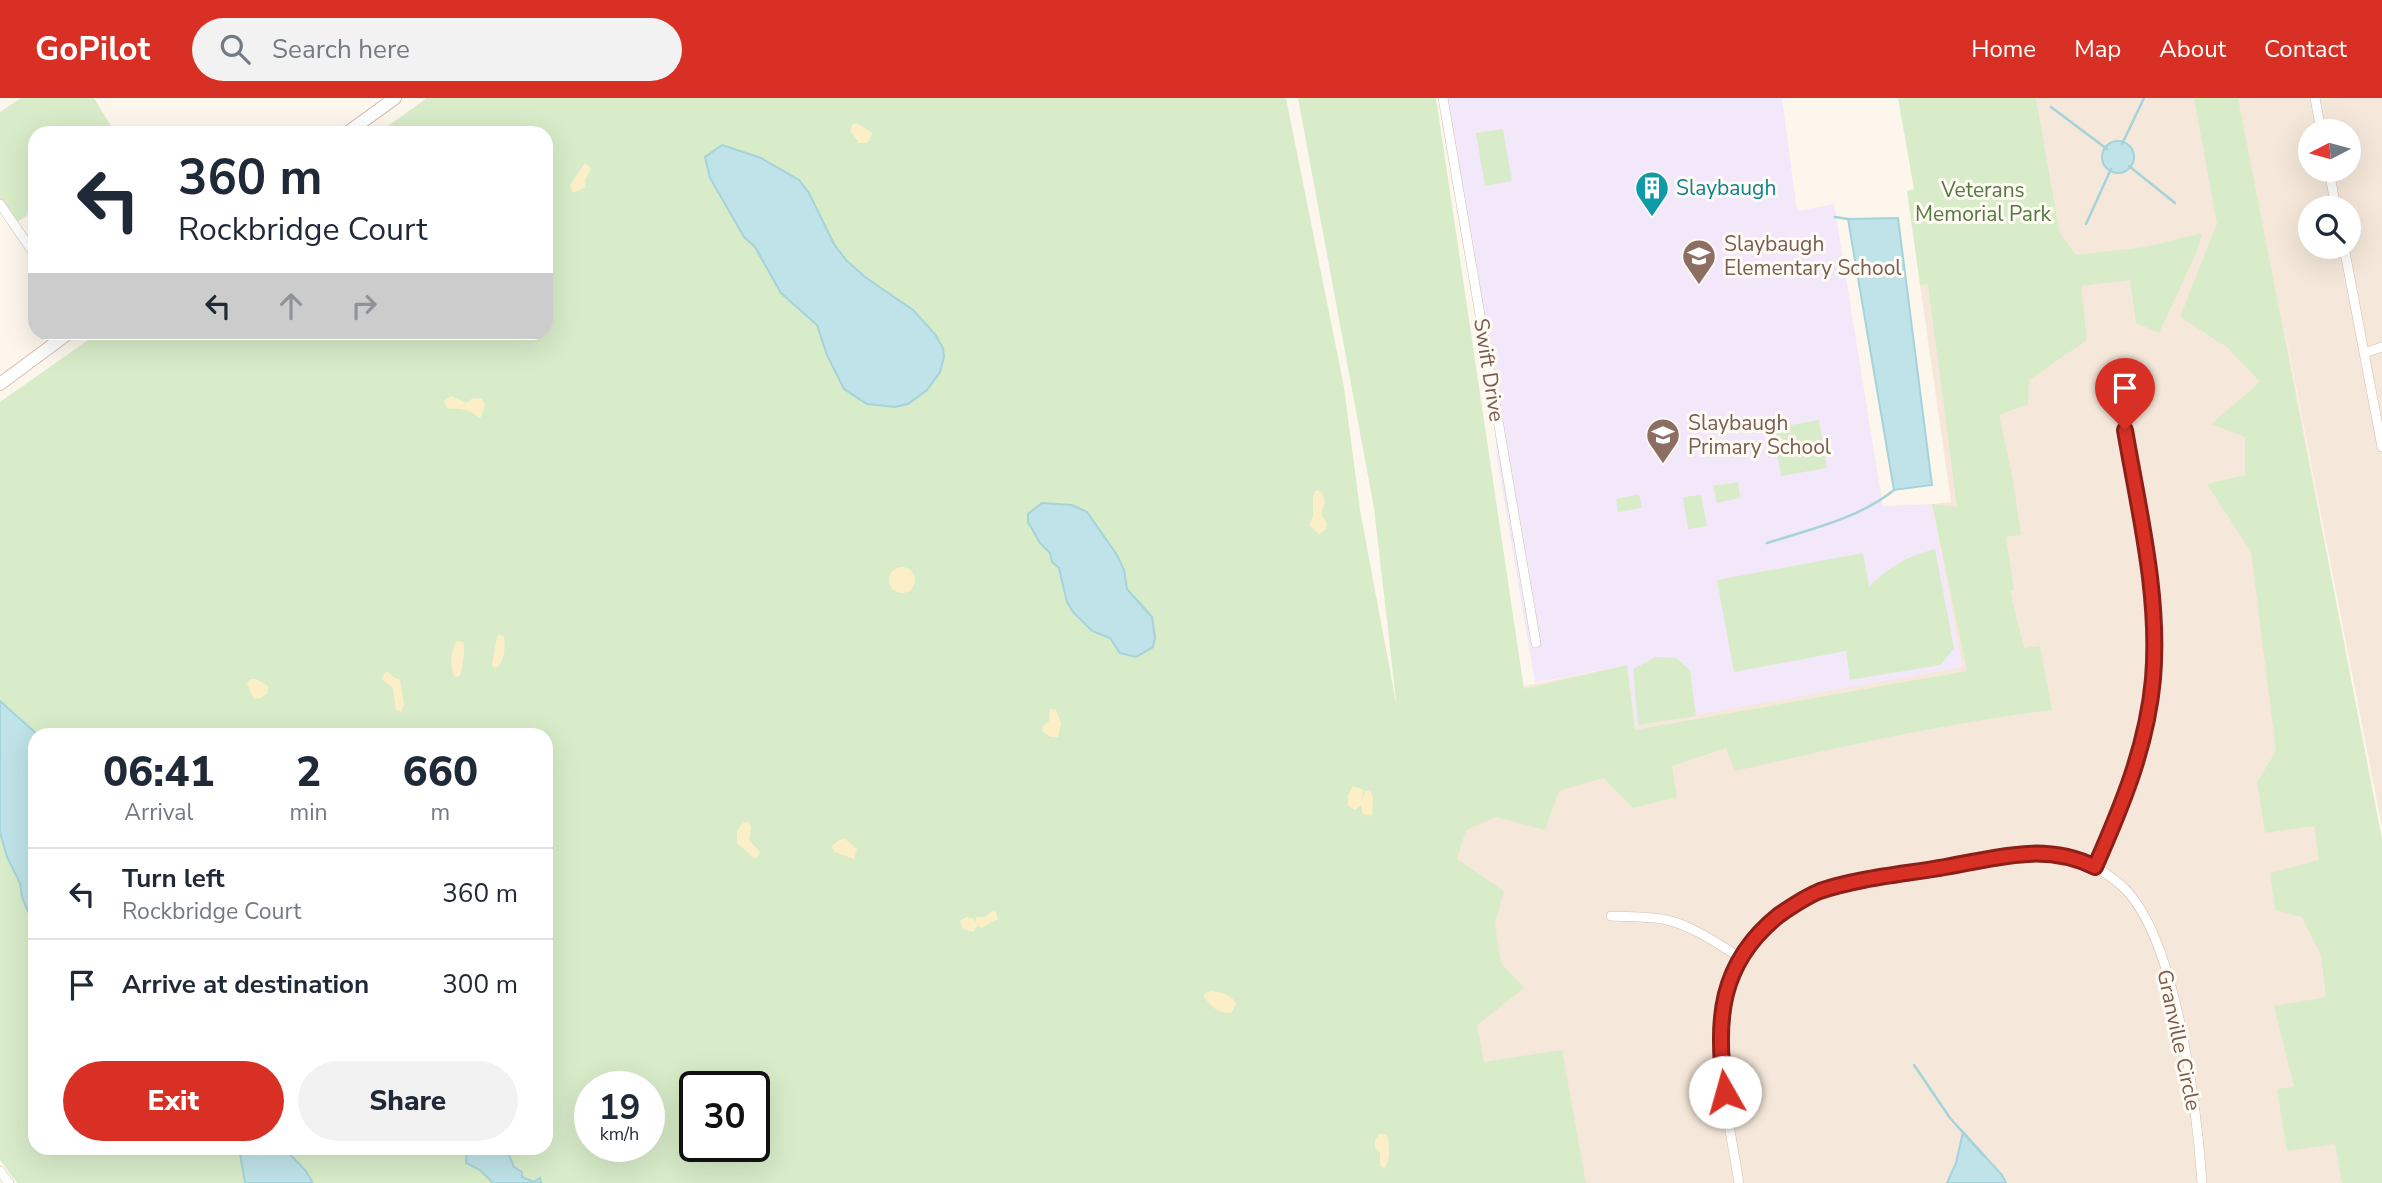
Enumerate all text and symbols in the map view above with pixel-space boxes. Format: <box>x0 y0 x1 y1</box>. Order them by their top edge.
search box <box>192 18 682 81</box>
text: GoPilot <box>35 27 150 72</box>
icon: search <box>216 30 254 68</box>
text: Search here <box>272 32 410 67</box>
text: Home <box>1971 33 2036 65</box>
text: Map <box>2074 33 2121 65</box>
text: About <box>2159 33 2226 65</box>
text: Contact <box>2264 33 2347 65</box>
north arrow <box>2298 119 2361 182</box>
map controls <box>2298 119 2361 259</box>
text: 360 m <box>178 144 322 211</box>
icon: left <box>63 154 154 245</box>
building icon: Slaybaugh <box>1633 169 1671 218</box>
place label: Slaybaugh <box>1676 174 1776 202</box>
park label: Veterans Memorial Park <box>1915 176 2051 228</box>
button: search <box>2298 196 2361 259</box>
text: Rockbridge Court <box>178 208 428 251</box>
place label: Slaybaugh Elementary School <box>1724 230 1902 282</box>
school or university icon: Slaybaugh Elementary School <box>1680 237 1718 286</box>
icon: left <box>199 287 237 325</box>
icon: ahead <box>272 287 310 325</box>
icon: right <box>345 287 383 325</box>
street label: Swift Drive <box>1467 316 1511 424</box>
pin <box>2095 358 2155 430</box>
icon: arrive <box>2106 369 2144 407</box>
place label: Slaybaugh Primary School <box>1688 409 1832 461</box>
school or university icon: Slaybaugh Primary School <box>1644 416 1682 465</box>
text: 06:41 <box>103 744 215 801</box>
text: 2 <box>296 744 321 801</box>
text: 660 <box>403 744 478 801</box>
text: Arrival <box>124 797 193 828</box>
text: min <box>290 797 328 828</box>
text: m <box>430 797 450 828</box>
text: Turn left <box>122 861 225 896</box>
icon: left <box>63 875 101 913</box>
text: 360 m <box>442 876 518 911</box>
text: Rockbridge Court <box>122 896 301 927</box>
icon: arrive <box>63 966 101 1004</box>
text: Arrive at destination <box>122 967 369 1002</box>
text: 300 m <box>442 967 518 1002</box>
street label: Granville Circle <box>2150 967 2208 1113</box>
position arrow <box>1688 1055 1762 1129</box>
button: Exit <box>63 1061 284 1141</box>
button: Share <box>298 1061 518 1141</box>
speed limit sign: 30 <box>679 1071 770 1162</box>
text: 19 <box>598 1084 641 1131</box>
text: km/h <box>600 1122 639 1146</box>

